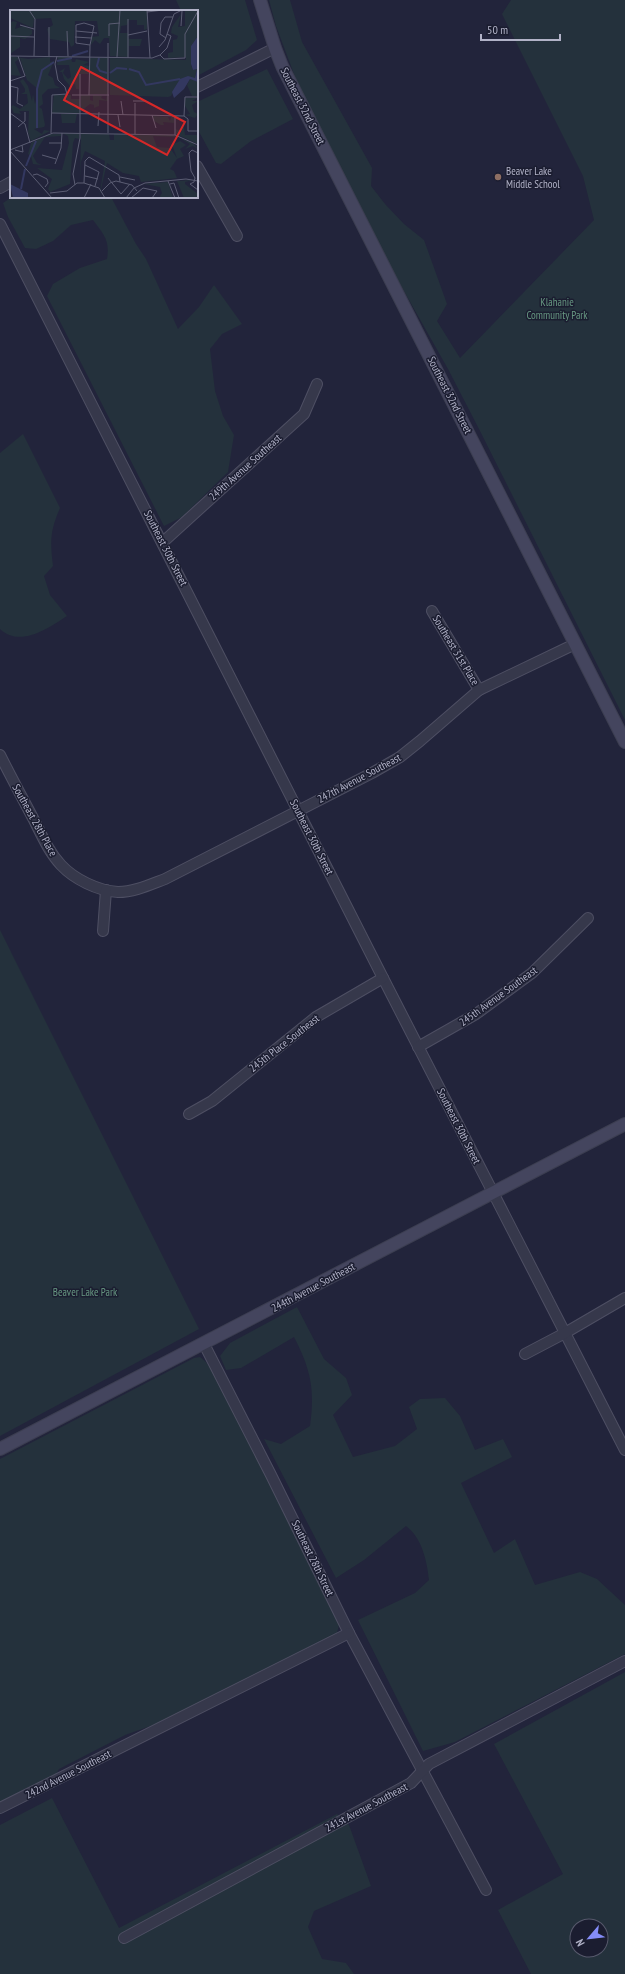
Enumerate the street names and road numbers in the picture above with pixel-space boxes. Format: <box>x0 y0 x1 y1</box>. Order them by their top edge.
street label: Southeast 32nd Street <box>278 65 328 147</box>
street label: Southeast 32nd Street <box>425 354 475 436</box>
street label: 249th Avenue Southeast <box>206 431 284 503</box>
street label: Southeast 30th Street <box>141 508 191 588</box>
street label: Southeast 31st Place <box>430 612 483 688</box>
street label: 247th Avenue Southeast <box>315 750 403 806</box>
street label: Southeast 28th Place <box>9 781 61 859</box>
street label: Southeast 30th Street <box>287 797 337 877</box>
street label: 245th Avenue Southeast <box>456 963 540 1029</box>
street label: 245th Place Southeast <box>246 1011 322 1075</box>
street label: Southeast 30th Street <box>434 1086 484 1166</box>
street label: 244th Avenue Southeast <box>269 1259 357 1315</box>
street label: Southeast 28th Street <box>289 1518 337 1598</box>
street label: 242nd Avenue Southeast <box>23 1746 113 1802</box>
street label: 241st Avenue Southeast <box>322 1779 410 1835</box>

